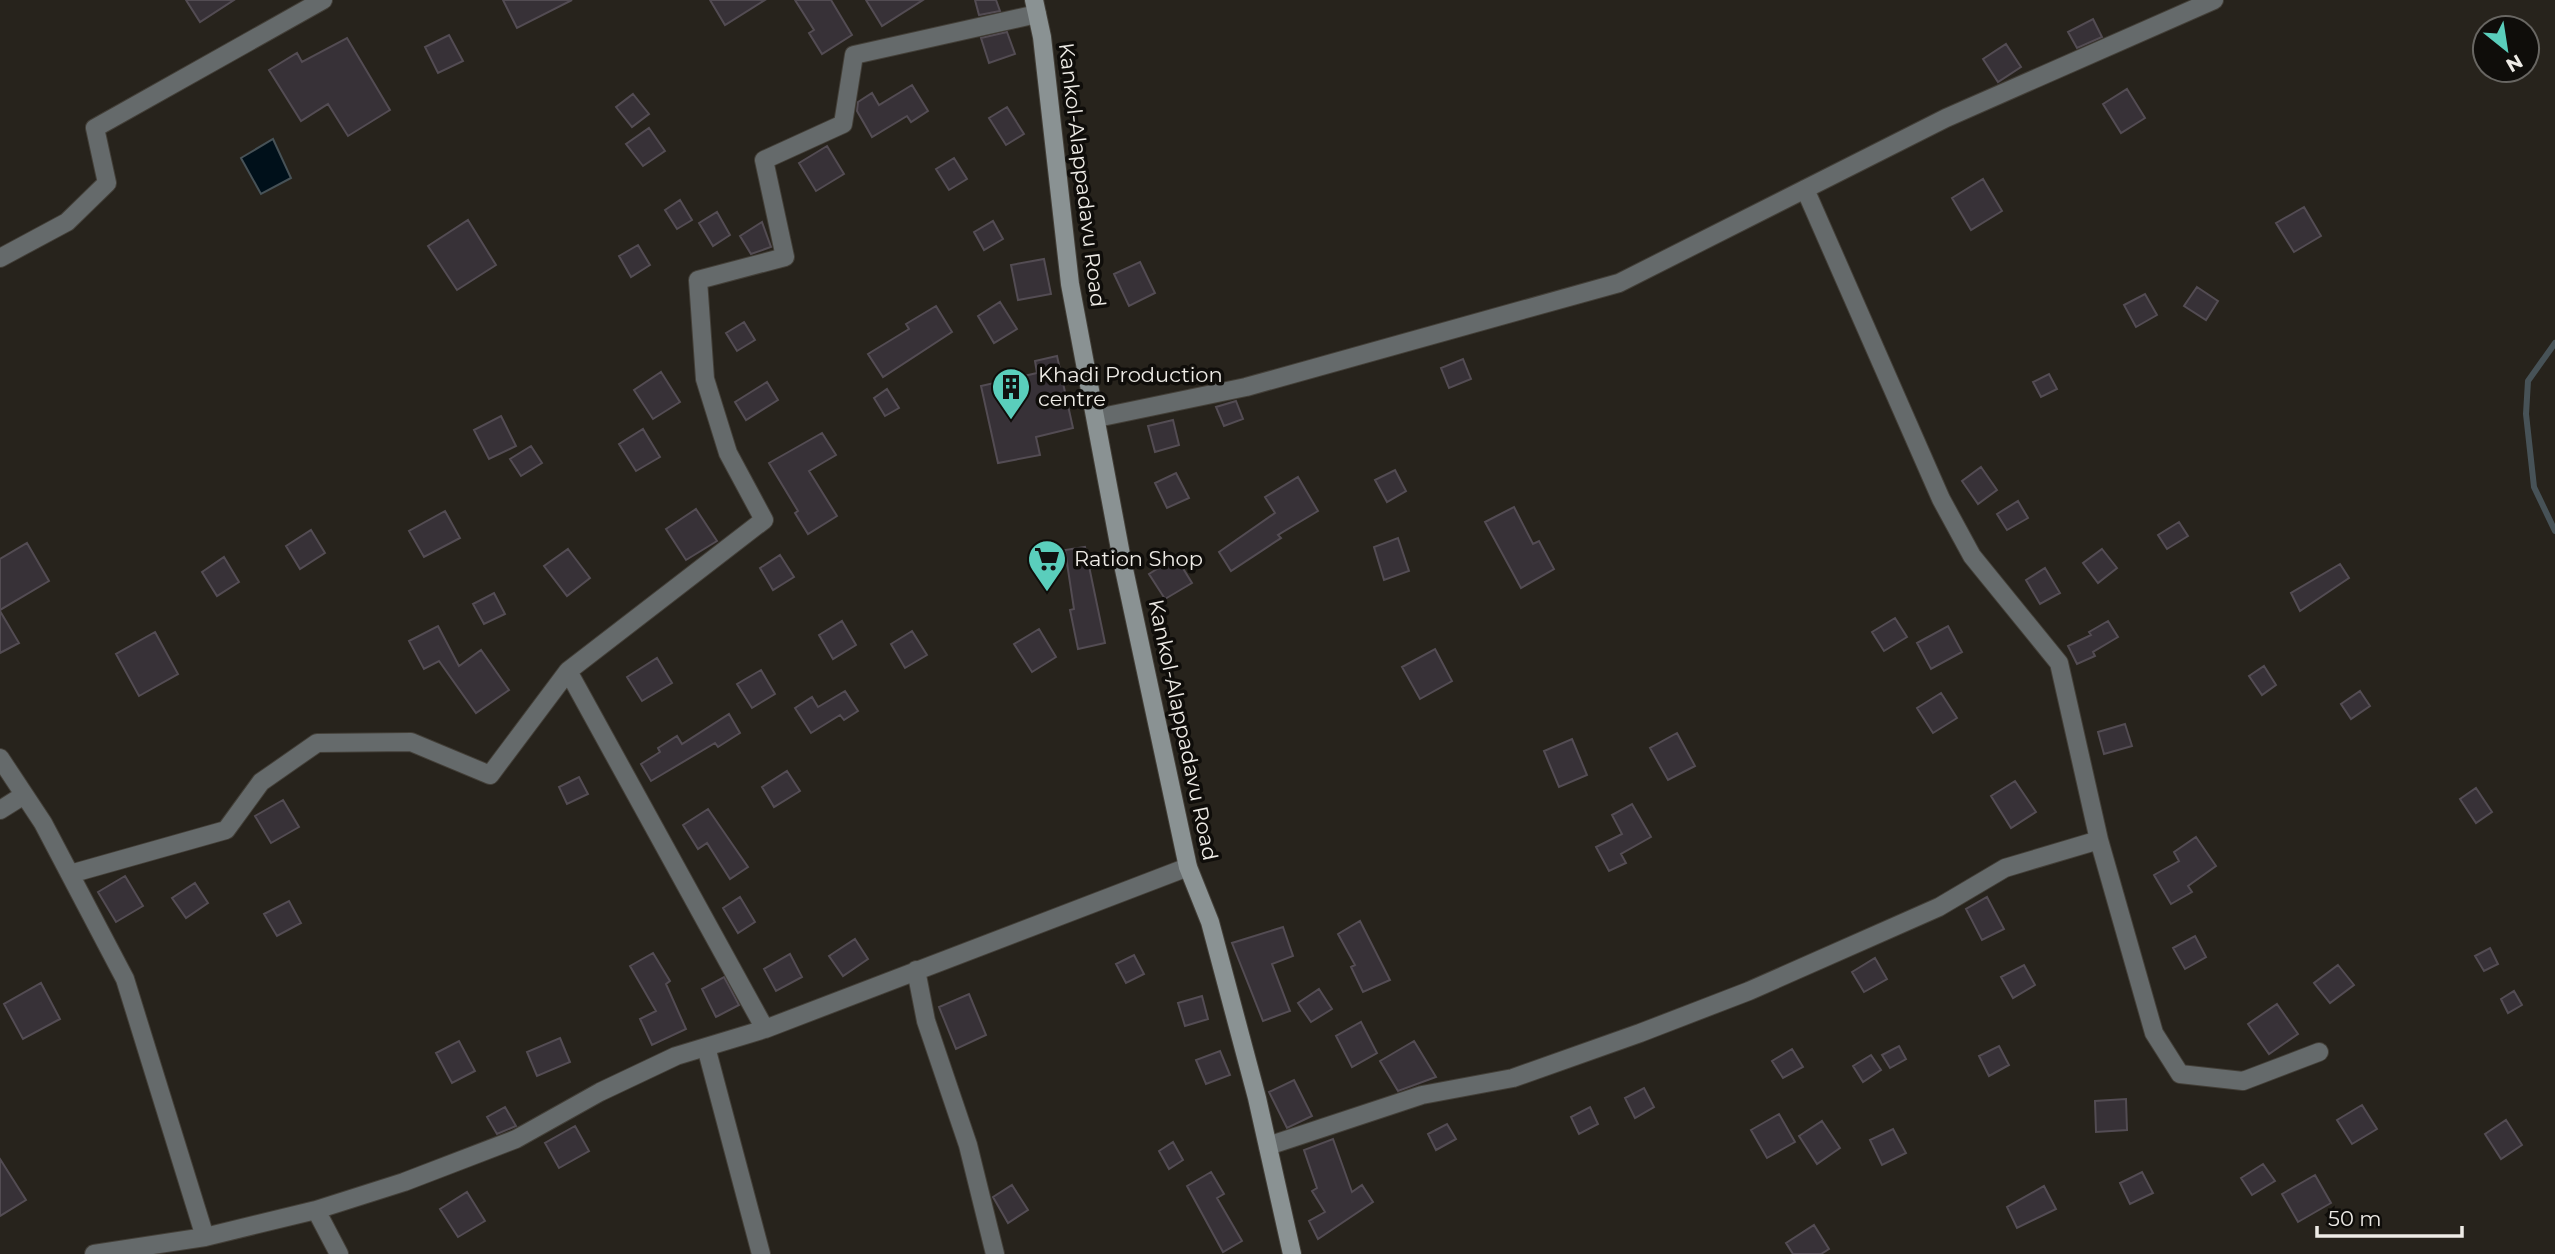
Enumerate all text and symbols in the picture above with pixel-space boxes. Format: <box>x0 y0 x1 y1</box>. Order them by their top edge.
north arrow <box>2471 14 2541 84</box>
street label: Kankol-Alappadavu Road <box>1054 41 1111 309</box>
text: N <box>2502 49 2527 77</box>
place label: Khadi Production centre <box>1038 362 1223 411</box>
building icon: Khadi Production centre <box>990 366 1032 421</box>
supermarket icon: Ration Shop <box>1026 538 1068 593</box>
place label: Ration Shop <box>1074 546 1203 571</box>
street label: Kankol-Alappadavu Road <box>1144 597 1223 863</box>
scale bar <box>2317 1194 2462 1238</box>
text: 50 m <box>2328 1206 2382 1231</box>

